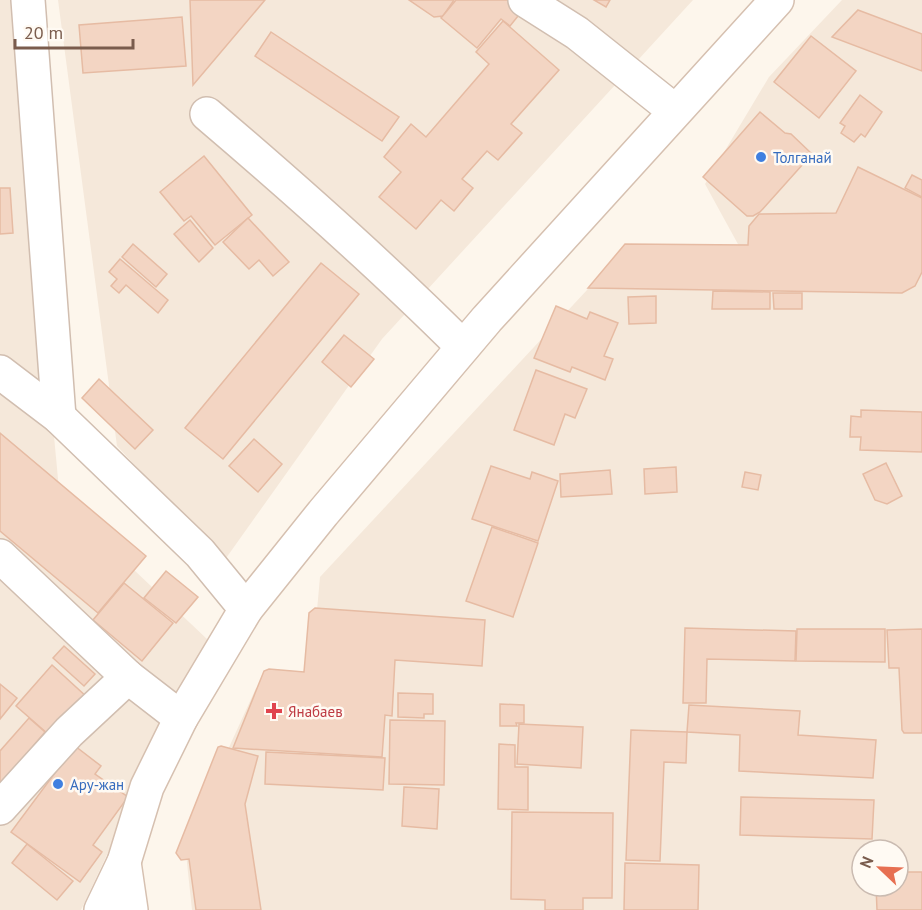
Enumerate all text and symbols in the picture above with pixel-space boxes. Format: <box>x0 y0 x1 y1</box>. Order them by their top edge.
scale bar <box>15 12 134 50</box>
text: 20 m <box>24 21 63 44</box>
place label: Толганай <box>773 148 832 167</box>
marker: Толганай <box>754 150 768 164</box>
marker: Янабаев <box>265 702 283 720</box>
place label: Янабаев <box>288 702 343 721</box>
place label: Ару-жан <box>70 775 124 794</box>
marker: Ару-жан <box>51 777 65 791</box>
north arrow <box>850 838 910 898</box>
text: N <box>855 853 877 871</box>

